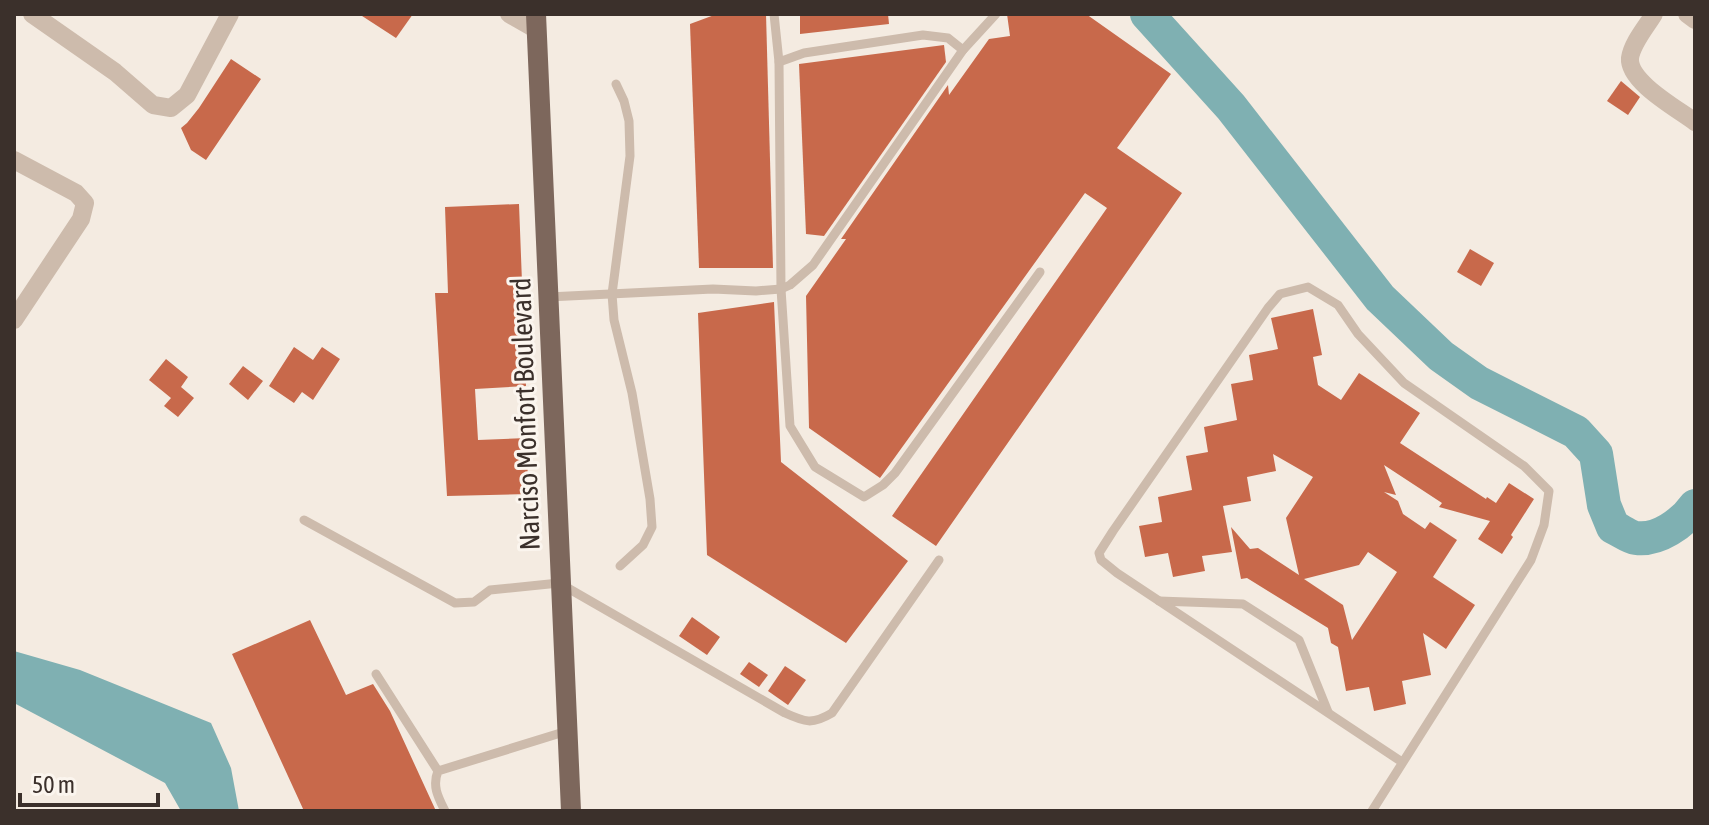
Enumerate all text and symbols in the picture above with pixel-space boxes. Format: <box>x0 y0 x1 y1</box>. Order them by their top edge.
street label: Narciso Monfort Boulevard <box>504 277 546 551</box>
scale bar <box>20 757 158 807</box>
text: 50 m <box>32 771 75 798</box>

